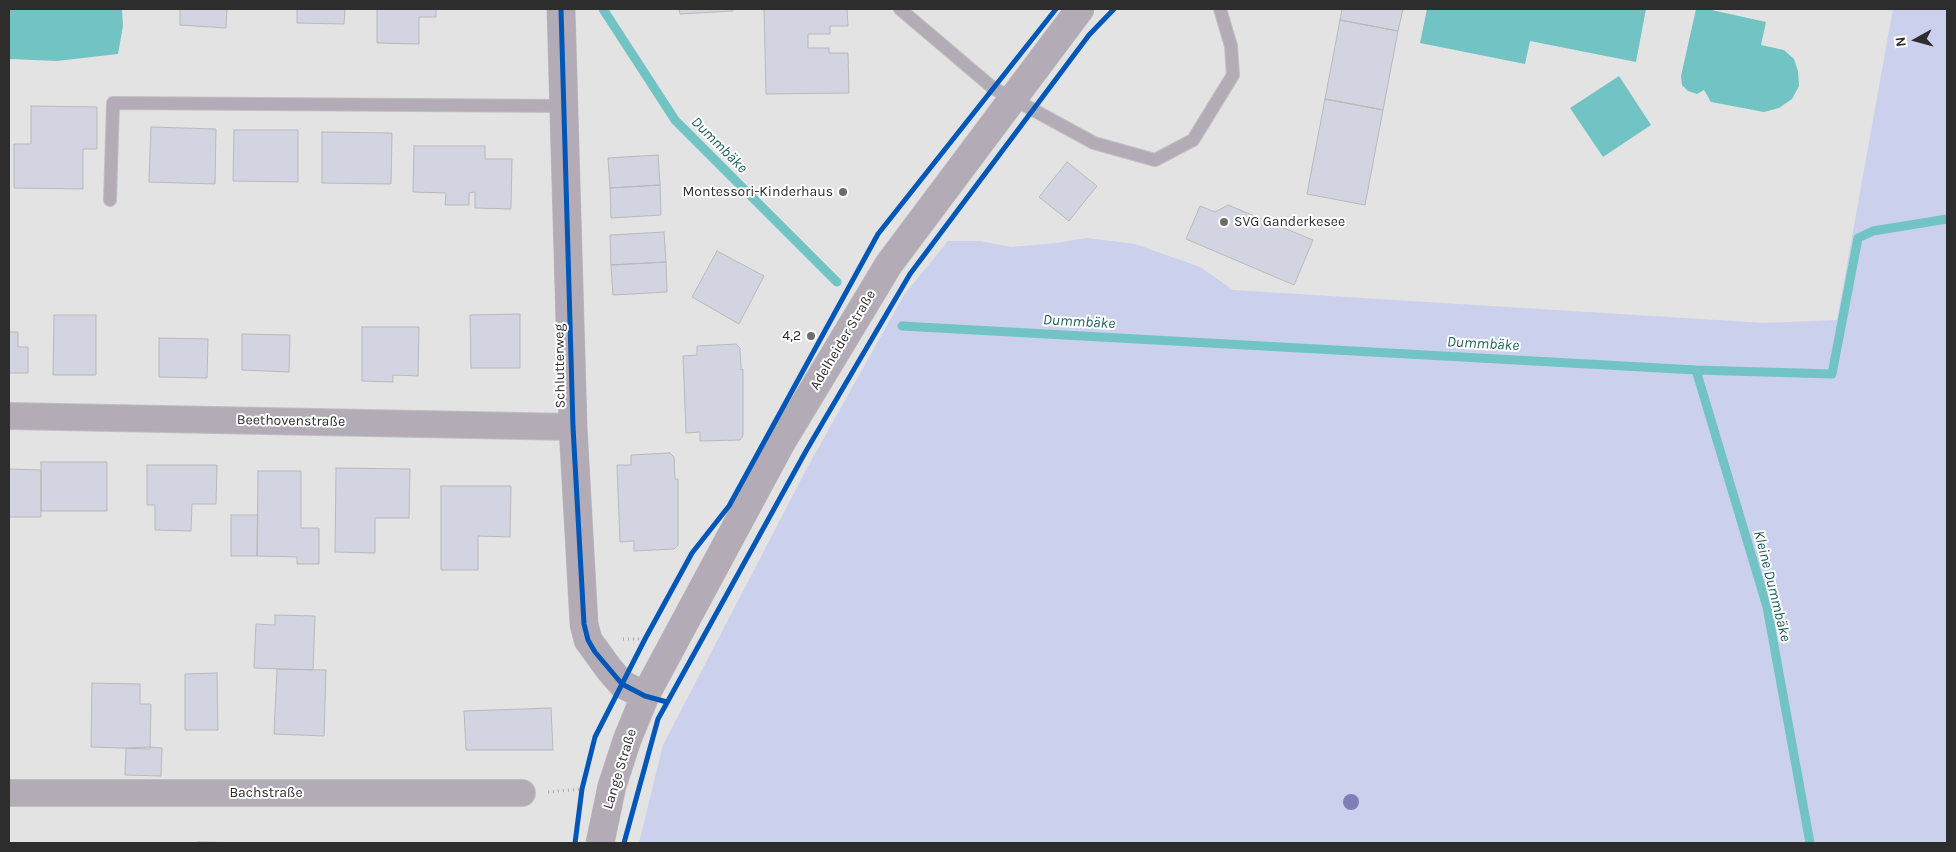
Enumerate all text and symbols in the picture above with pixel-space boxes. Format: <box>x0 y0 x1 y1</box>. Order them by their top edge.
north arrow <box>1891 15 1941 65</box>
text: N <box>1892 36 1910 48</box>
water label: Dummbäke <box>687 113 751 177</box>
place label: Montessori-Kinderhaus <box>682 184 833 200</box>
marker: Montessori-Kinderhaus <box>837 186 849 198</box>
place label: SVG Ganderkesee <box>1234 214 1345 230</box>
marker: SVG Ganderkesee <box>1218 216 1230 228</box>
street label: Adelheider Straße <box>807 287 879 393</box>
water label: Dummbäke <box>1042 311 1116 333</box>
street label: Schlutterweg <box>551 324 569 408</box>
place label: 4,2 <box>782 328 801 344</box>
marker: 4,2 <box>805 330 817 342</box>
water label: Dummbäke <box>1446 333 1520 355</box>
street label: Beethovenstraße <box>237 412 345 430</box>
water label: Kleine Dummbäke <box>1750 529 1794 643</box>
street label: Lange Straße <box>600 727 640 811</box>
street label: Bachstraße <box>229 785 303 801</box>

